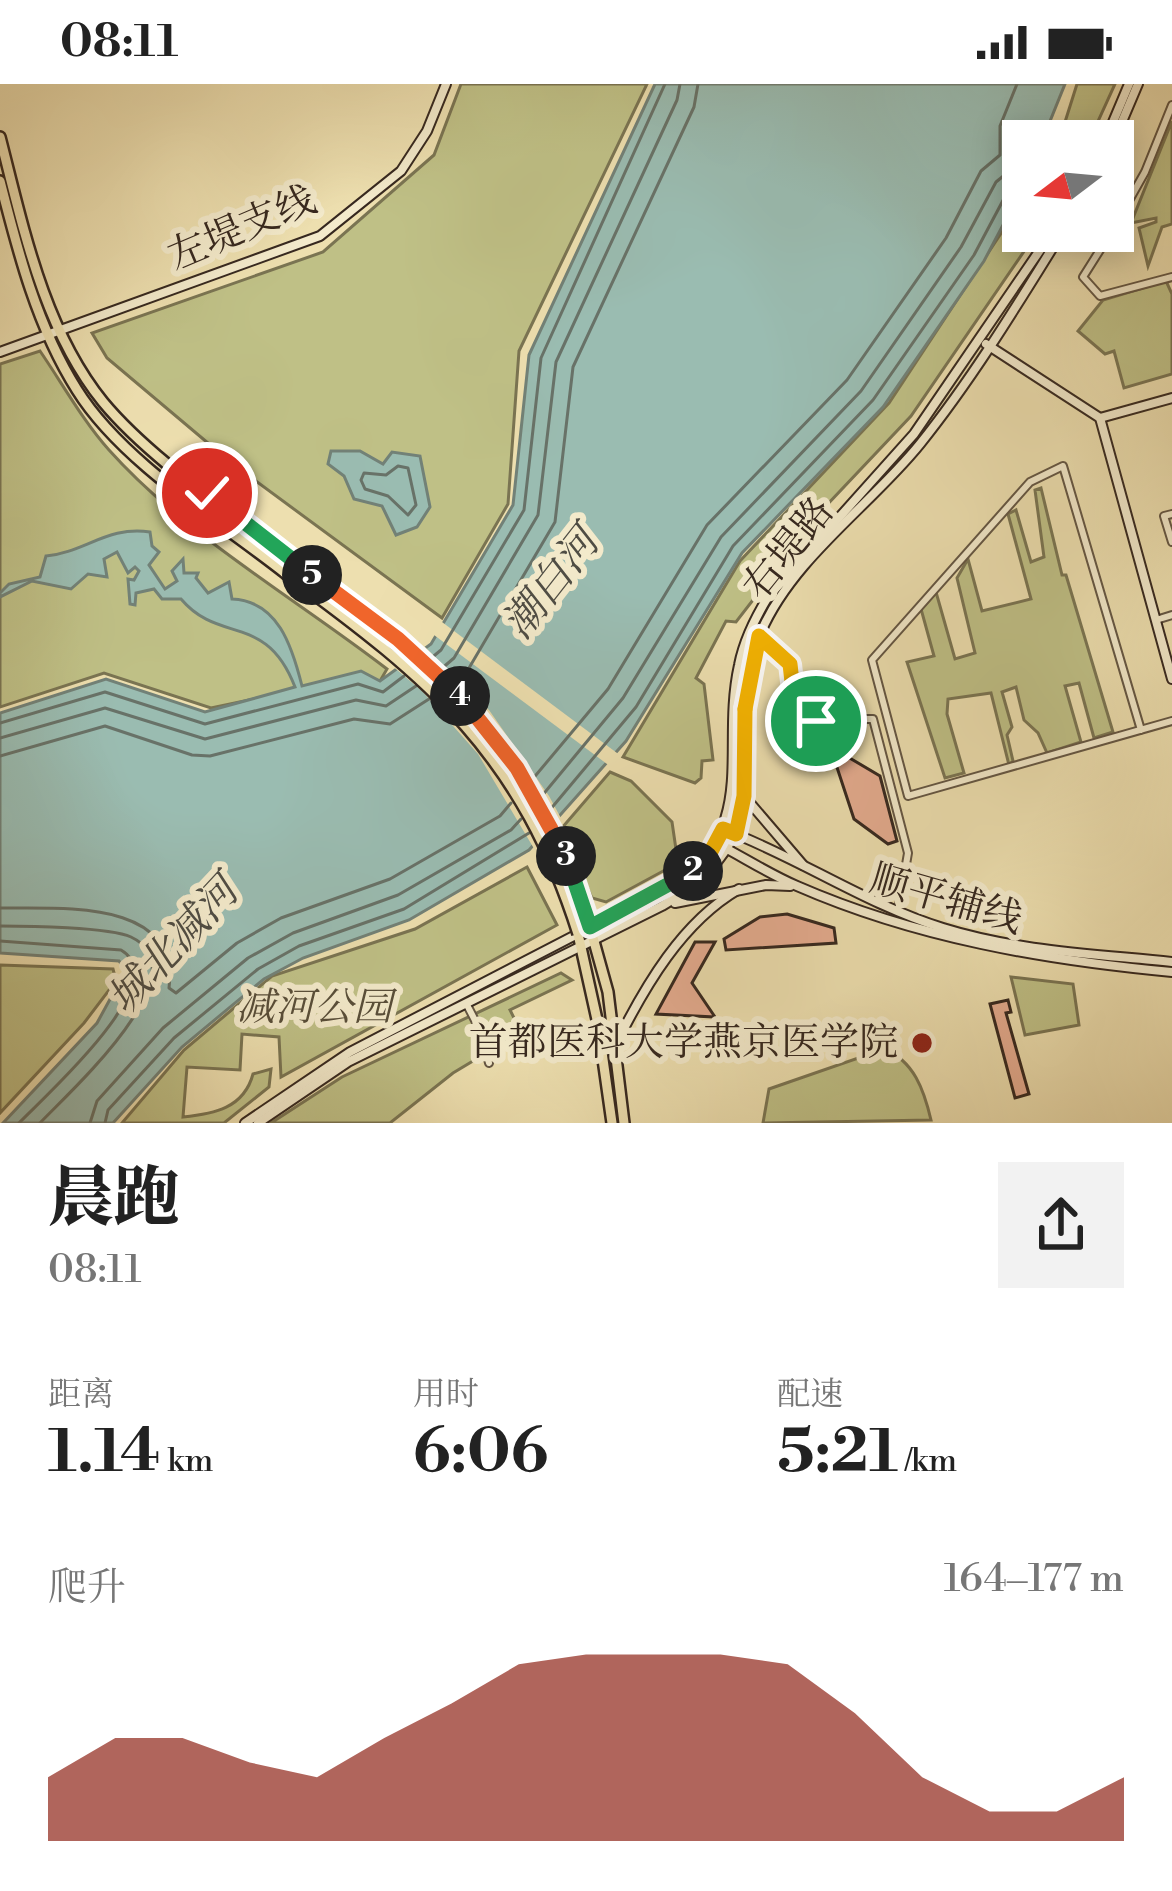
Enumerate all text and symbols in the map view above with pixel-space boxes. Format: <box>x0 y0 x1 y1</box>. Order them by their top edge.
text: 08:11 <box>60 14 178 71</box>
north arrow <box>1002 120 1134 252</box>
map controls <box>1002 120 1134 252</box>
street label: 左堤支线 <box>161 176 323 282</box>
pin <box>156 442 258 544</box>
icon: check <box>174 460 240 526</box>
street label: 右堤路 <box>733 488 845 610</box>
water label: 潮白河 <box>492 513 616 650</box>
pin: 5 <box>282 545 342 605</box>
text: 5 <box>302 554 322 595</box>
pin: 4 <box>430 666 490 726</box>
pin <box>765 670 867 772</box>
text: 4 <box>449 675 471 716</box>
icon: arrive <box>783 688 849 754</box>
pin: 3 <box>536 826 596 886</box>
text: 3 <box>556 835 576 876</box>
pin: 2 <box>663 841 723 901</box>
text: 2 <box>683 850 703 891</box>
street label: 顺平辅线 <box>864 855 1028 945</box>
water label: 城北减河 <box>97 861 255 1026</box>
park label: 减河公园 <box>236 984 398 1033</box>
place label: 首都医科大学燕京医学院 <box>469 1019 898 1068</box>
marker: 首都医科大学燕京医学院 <box>909 1030 935 1056</box>
text: 晨跑 <box>48 1159 180 1242</box>
button: share <box>998 1162 1124 1288</box>
text: 08:11 <box>48 1246 141 1295</box>
text: 距离 <box>48 1375 114 1416</box>
text: 用时 <box>413 1375 479 1416</box>
text: 配速 <box>777 1375 843 1416</box>
text: 1.14 <box>48 1416 161 1491</box>
text: 6:06 <box>413 1416 548 1491</box>
text: 5:21 <box>777 1416 898 1491</box>
text: km <box>161 1441 214 1482</box>
text: /km <box>898 1441 957 1482</box>
text: 164–177 m <box>944 1555 1124 1604</box>
text: 爬升 <box>48 1564 126 1613</box>

